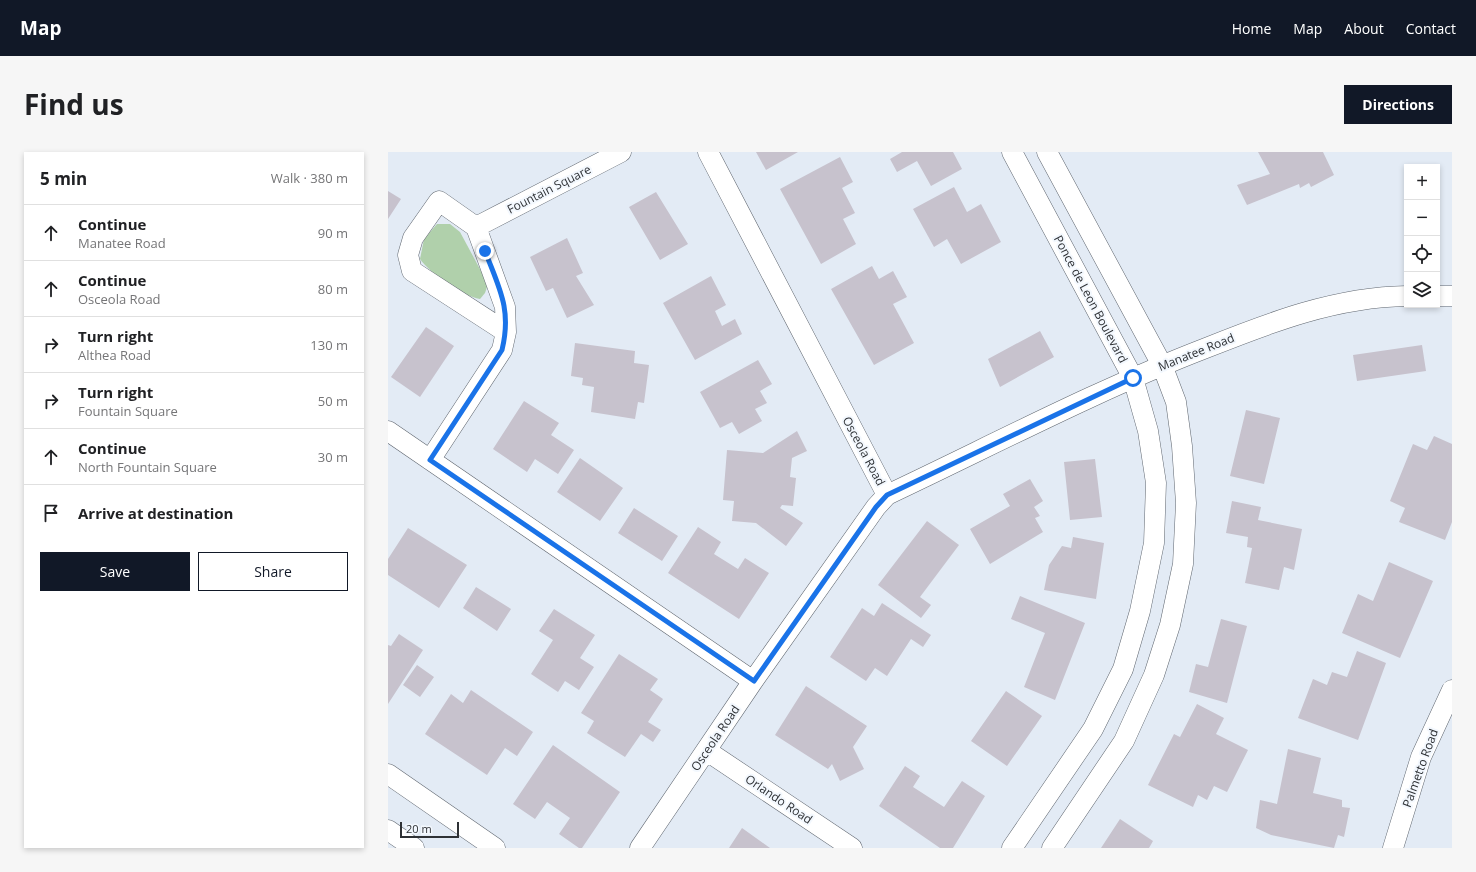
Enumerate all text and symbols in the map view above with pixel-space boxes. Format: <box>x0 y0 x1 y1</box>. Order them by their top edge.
text: Map <box>20 15 61 41</box>
text: Home <box>1232 19 1271 38</box>
text: Map <box>1293 19 1322 38</box>
text: About <box>1344 19 1384 38</box>
text: Contact <box>1406 19 1456 38</box>
text: Find us <box>24 85 124 123</box>
button: Directions <box>1344 85 1452 124</box>
street label: Fountain Square <box>504 160 594 217</box>
map controls <box>1404 164 1440 308</box>
button: + <box>1404 164 1440 200</box>
text: 5 min <box>40 167 87 190</box>
text: Walk · 380 m <box>271 169 348 187</box>
button: − <box>1404 200 1440 236</box>
text: Continue <box>78 214 146 234</box>
icon: ahead <box>40 222 62 244</box>
text: 90 m <box>318 224 348 242</box>
street label: Ponce de Leon Boulevard <box>1050 232 1132 366</box>
text: Manatee Road <box>78 234 166 252</box>
button: locate <box>1404 236 1440 272</box>
route end <box>476 242 494 260</box>
text: Continue <box>78 270 146 290</box>
button: layers <box>1404 272 1440 308</box>
icon: ahead <box>40 278 62 300</box>
text: 80 m <box>318 280 348 298</box>
text: Osceola Road <box>78 290 161 308</box>
text: Turn right <box>78 326 153 346</box>
street label: Manatee Road <box>1155 329 1237 375</box>
icon: right <box>40 334 62 356</box>
text: 130 m <box>310 336 348 354</box>
text: Althea Road <box>78 346 151 364</box>
route start <box>1124 369 1142 387</box>
text: Turn right <box>78 382 153 402</box>
icon: right <box>40 390 62 412</box>
text: 50 m <box>318 392 348 410</box>
text: Fountain Square <box>78 402 178 420</box>
street label: Osceola Road <box>839 413 889 489</box>
text: Continue <box>78 438 146 458</box>
icon: ahead <box>40 446 62 468</box>
text: 30 m <box>318 448 348 466</box>
text: North Fountain Square <box>78 458 217 476</box>
icon: arrive <box>40 502 62 524</box>
text: Arrive at destination <box>78 503 233 523</box>
button: Save <box>40 552 190 591</box>
button: Share <box>198 552 348 591</box>
street label: Osceola Road <box>687 702 743 774</box>
street label: Palmetto Road <box>1398 726 1442 810</box>
street label: Orlando Road <box>742 770 816 828</box>
scale bar <box>400 820 459 839</box>
text: 20 m <box>406 821 432 836</box>

